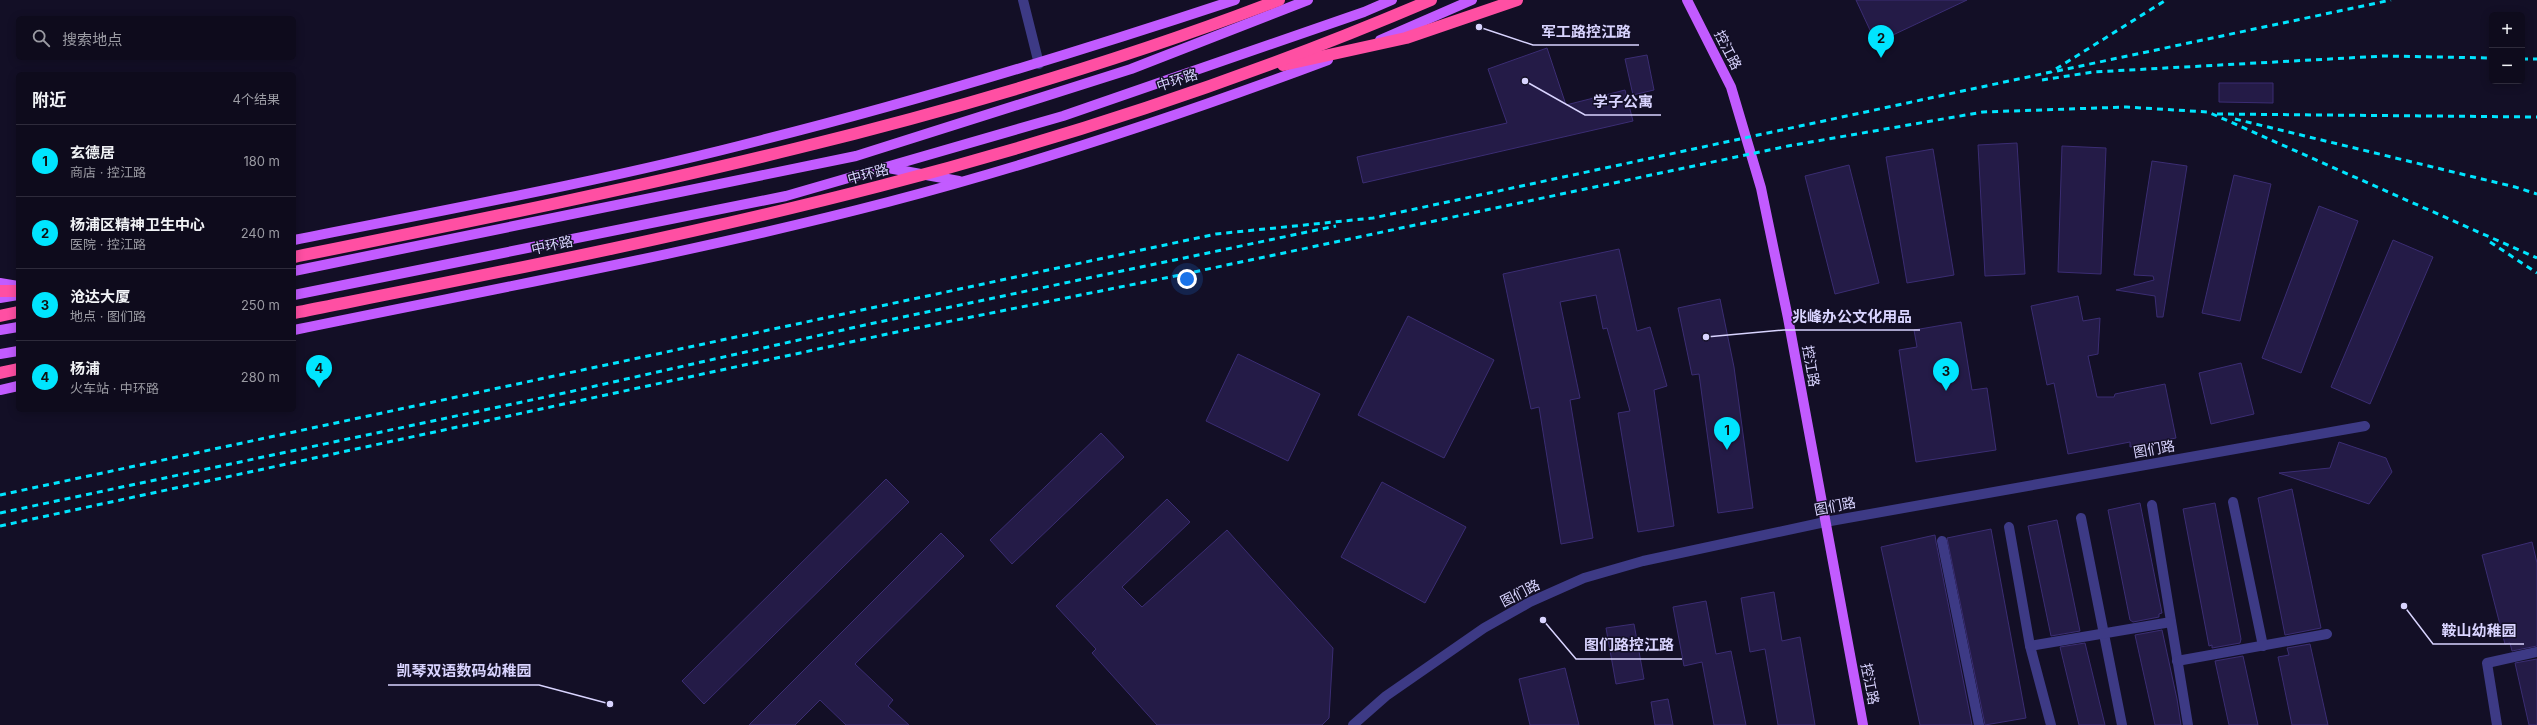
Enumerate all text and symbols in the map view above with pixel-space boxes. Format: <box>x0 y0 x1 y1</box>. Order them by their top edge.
map controls <box>2489 12 2525 84</box>
button: + <box>2489 12 2525 48</box>
search box <box>16 16 296 60</box>
callout: 军工路控江路 <box>1533 18 1639 45</box>
text: 军工路控江路 <box>1541 22 1631 41</box>
pin: 2 <box>1868 25 1894 58</box>
icon: search <box>30 27 52 49</box>
street label: 控江路 <box>1711 27 1746 72</box>
text: 搜索地点 <box>62 30 122 49</box>
button: − <box>2489 48 2525 84</box>
street label: 中环路 <box>1154 65 1199 94</box>
callout: 学子公寓 <box>1585 88 1661 115</box>
text: 附近 <box>32 90 66 110</box>
text: 4个结果 <box>233 91 280 107</box>
text: 学子公寓 <box>1593 92 1653 111</box>
text: 玄德居 <box>70 143 115 162</box>
text: 1 <box>42 153 48 169</box>
text: 180 m <box>243 153 280 169</box>
street label: 中环路 <box>845 160 890 187</box>
text: 商店 · 控江路 <box>70 164 146 180</box>
text: 杨浦区精神卫生中心 <box>70 215 205 234</box>
text: 2 <box>41 225 49 241</box>
text: 240 m <box>241 225 280 241</box>
street label: 中环路 <box>530 232 574 257</box>
text: 医院 · 控江路 <box>70 236 146 252</box>
your location <box>1177 269 1197 289</box>
text: 沧达大厦 <box>70 287 130 306</box>
text: 3 <box>41 297 49 313</box>
text: 250 m <box>241 297 280 313</box>
callout: 兆峰办公文化用品 <box>1784 303 1920 330</box>
text: 兆峰办公文化用品 <box>1792 307 1912 326</box>
text: 地点 · 图们路 <box>70 308 146 324</box>
street label: 控江路 <box>1799 344 1824 388</box>
pin: 4 <box>306 355 332 388</box>
pin: 3 <box>1933 358 1959 391</box>
text: 杨浦 <box>70 359 100 378</box>
text: 4 <box>41 369 49 385</box>
text: 280 m <box>241 369 280 385</box>
text: 火车站 · 中环路 <box>70 380 159 396</box>
pin: 1 <box>1714 417 1740 450</box>
street label: 图们路 <box>2132 436 2176 461</box>
street label: 图们路 <box>1813 493 1857 518</box>
street label: 图们路 <box>1497 575 1542 610</box>
callout: 鞍山幼稚园 <box>2433 617 2524 644</box>
text: 鞍山幼稚园 <box>2441 621 2517 640</box>
callout: 图们路控江路 <box>1576 632 1682 659</box>
text: 图们路控江路 <box>1584 635 1674 654</box>
callout: 凯琴双语数码幼稚园 <box>388 658 539 685</box>
text: 凯琴双语数码幼稚园 <box>396 661 532 680</box>
street label: 控江路 <box>1858 662 1883 706</box>

